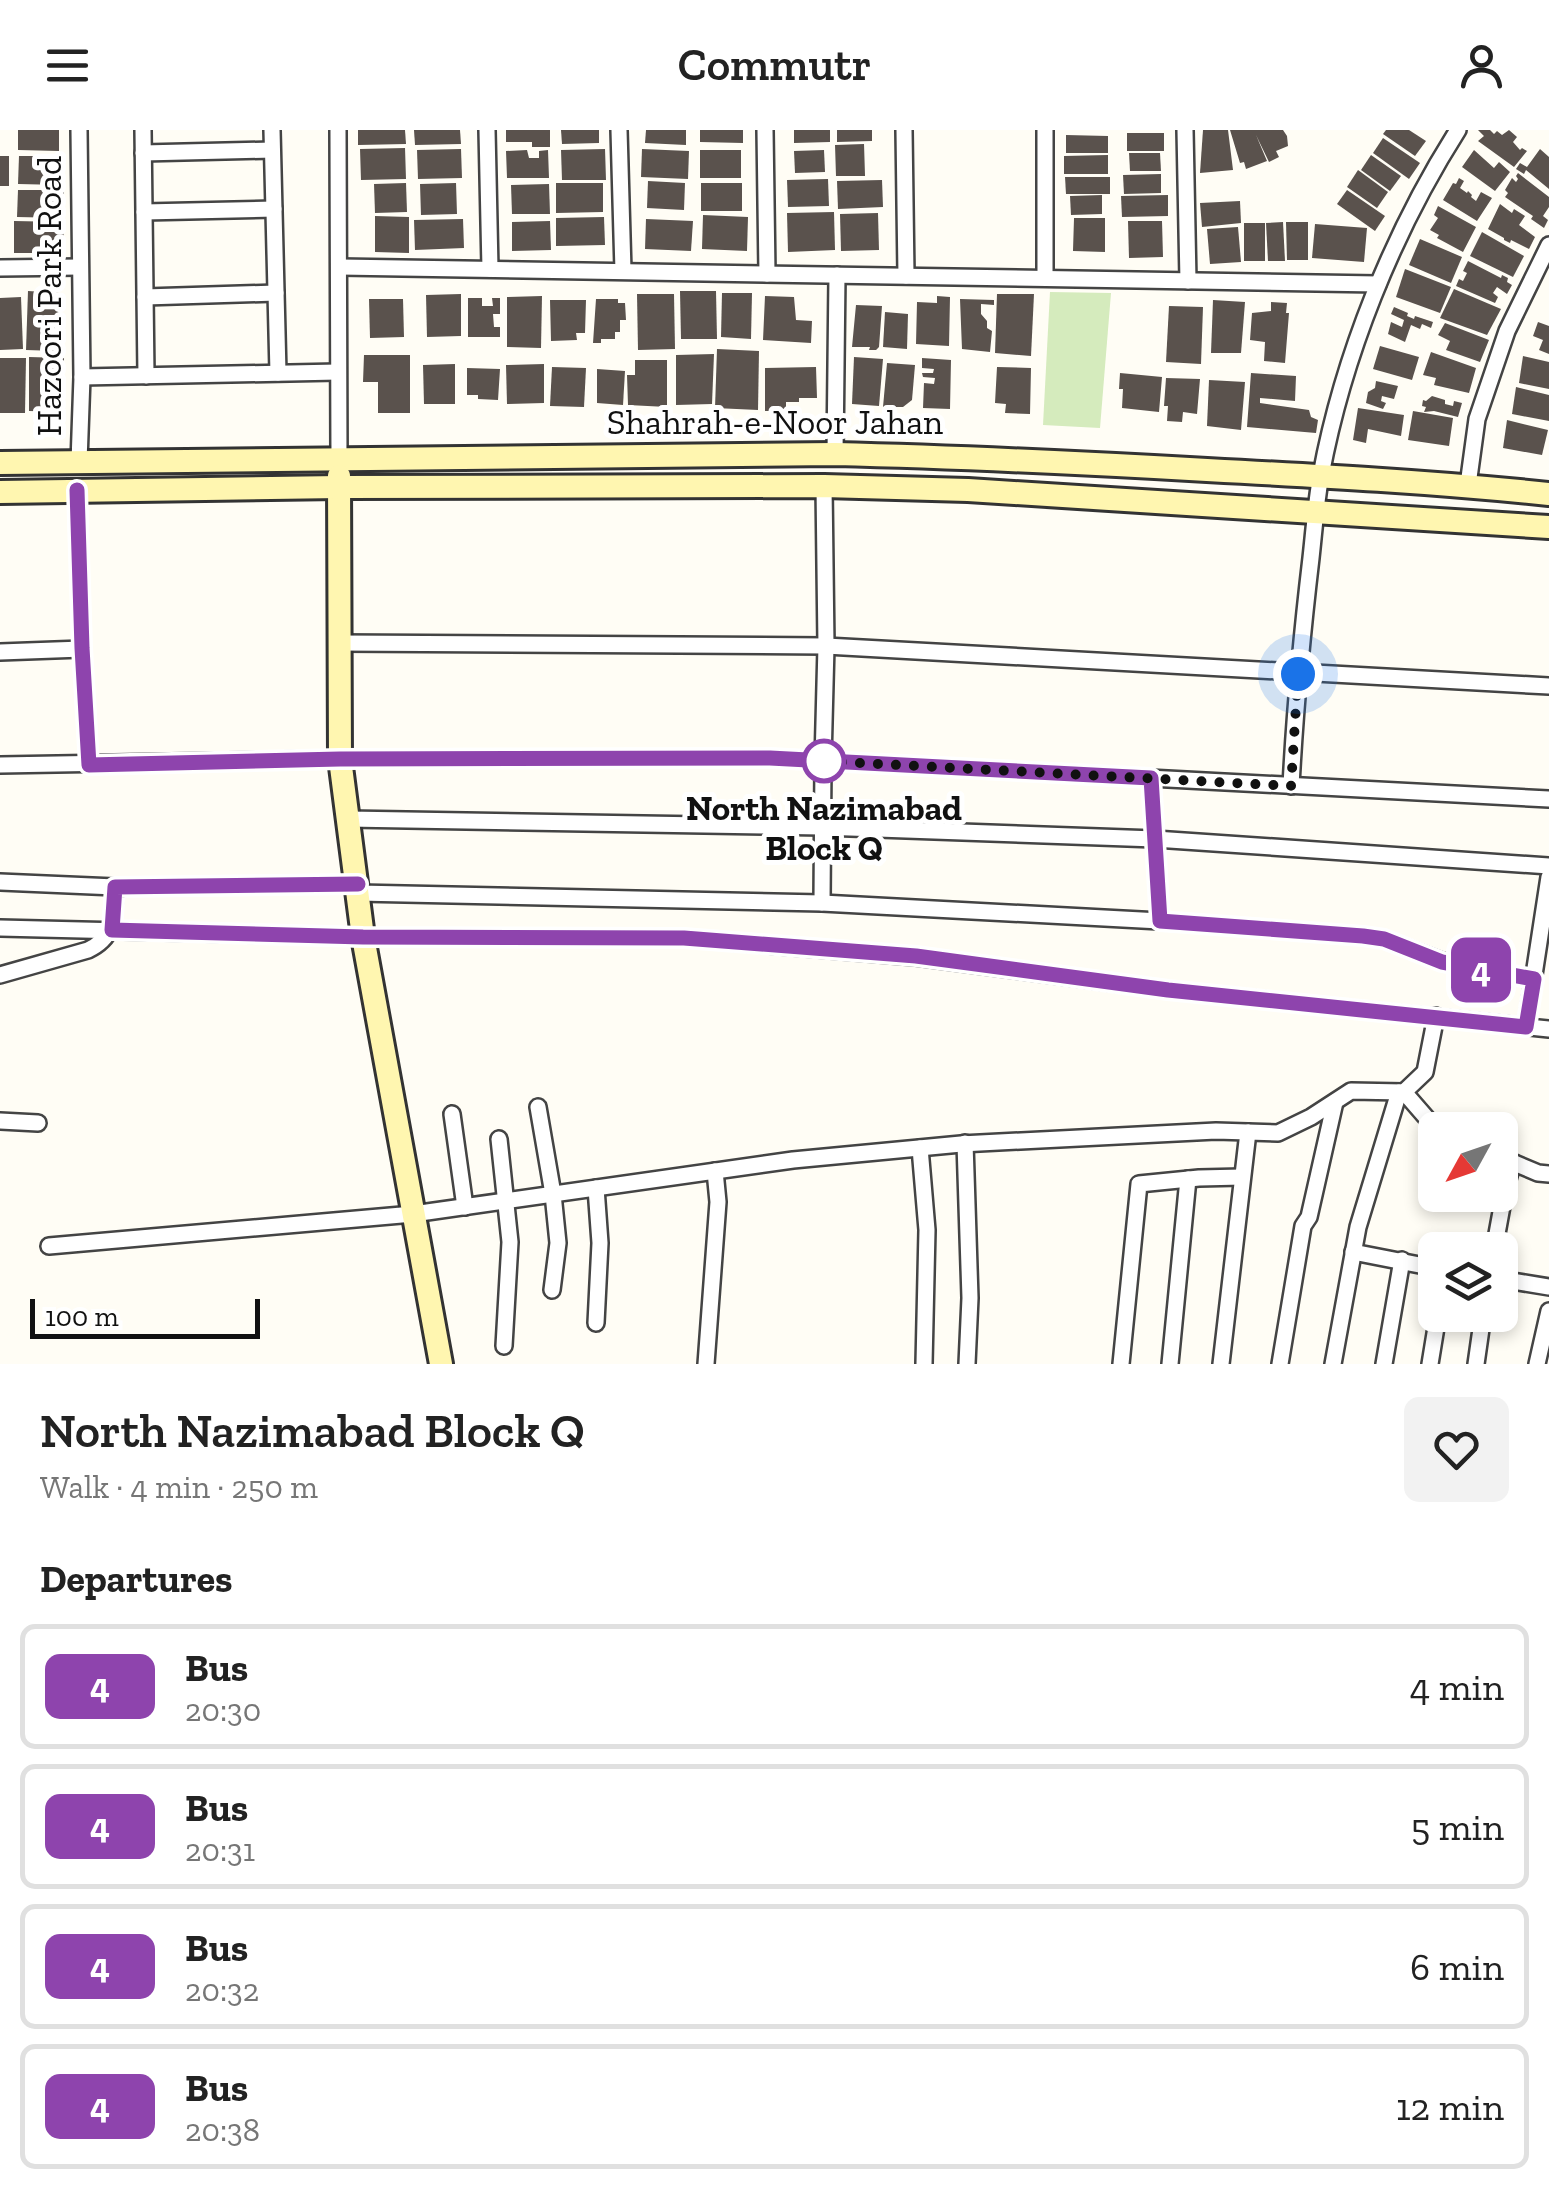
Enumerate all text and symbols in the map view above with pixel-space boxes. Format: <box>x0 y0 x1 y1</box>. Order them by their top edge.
icon: menu <box>40 38 95 93</box>
text: Commutr <box>678 38 871 92</box>
icon: person <box>1454 38 1509 93</box>
street label: Hazoori Park Road <box>28 156 70 436</box>
street label: Shahrah-e-Noor Jahan <box>607 401 943 443</box>
your location <box>1273 649 1323 699</box>
marker: North Nazimabad Block Q <box>803 740 845 782</box>
place label: North Nazimabad Block Q <box>686 787 962 869</box>
line badge: 4 <box>1448 938 1514 1002</box>
text: 4 <box>1471 949 1491 991</box>
north arrow <box>1418 1112 1518 1212</box>
map controls <box>1418 1112 1518 1332</box>
button: layers <box>1418 1232 1518 1332</box>
scale bar <box>30 1294 260 1338</box>
text: 100 m <box>45 1300 119 1333</box>
button: heart <box>1404 1397 1509 1502</box>
text: North Nazimabad Block Q <box>40 1402 585 1459</box>
text: Walk · 4 min · 250 m <box>40 1468 318 1506</box>
text: Departures <box>40 1556 232 1602</box>
text: Bus <box>185 1645 248 1691</box>
text: 4 min <box>1410 1664 1504 1710</box>
text: 4 <box>90 1665 110 1707</box>
text: 20:30 <box>185 1691 261 1729</box>
text: Bus <box>185 1785 248 1831</box>
text: 5 min <box>1411 1804 1504 1850</box>
text: 4 <box>90 1805 110 1847</box>
text: 20:31 <box>185 1831 255 1869</box>
text: Bus <box>185 1925 248 1971</box>
text: 6 min <box>1410 1944 1504 1990</box>
text: 4 <box>90 1945 110 1987</box>
text: 20:32 <box>185 1971 259 2009</box>
text: Bus <box>185 2065 248 2111</box>
text: 12 min <box>1396 2084 1504 2130</box>
text: 4 <box>90 2085 110 2127</box>
text: 20:38 <box>185 2111 260 2149</box>

